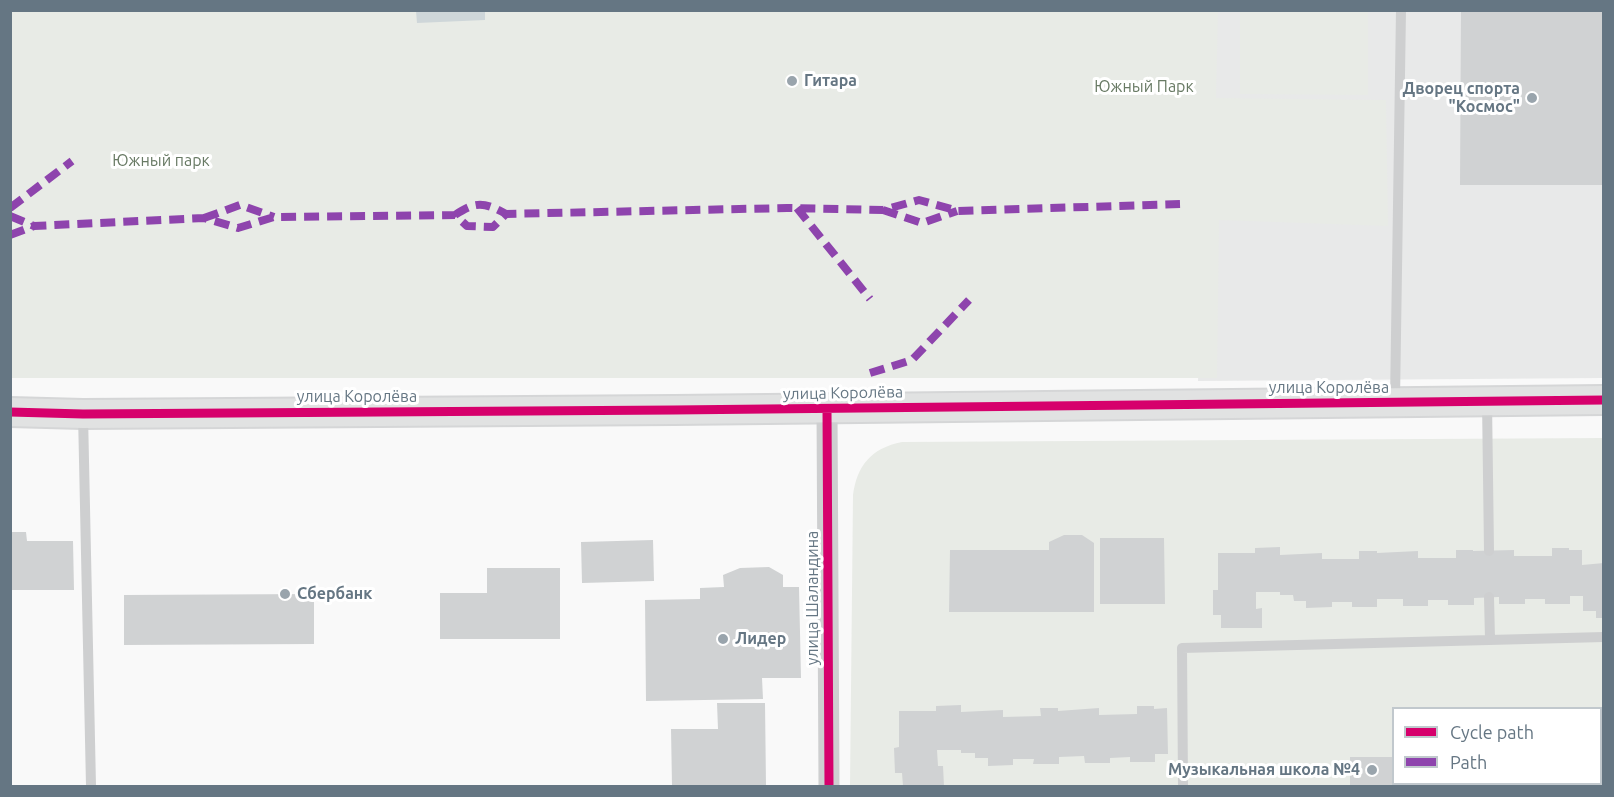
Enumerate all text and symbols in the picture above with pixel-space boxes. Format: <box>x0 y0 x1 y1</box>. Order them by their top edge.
place label: Гитара <box>804 71 857 91</box>
marker: Гитара <box>785 74 799 88</box>
park label: Южный Парк <box>1094 77 1194 97</box>
place label: Дворец спорта "Космос" <box>1403 79 1520 117</box>
marker: Дворец спорта "Космос" <box>1525 91 1539 105</box>
park label: Южный парк <box>112 151 210 171</box>
street label: улица Королёва <box>1269 378 1389 398</box>
street label: улица Королёва <box>783 382 903 404</box>
street label: улица Королёва <box>297 387 417 407</box>
street label: улица Шаландина <box>803 531 823 665</box>
place label: Сбербанк <box>297 584 372 604</box>
marker: Сбербанк <box>278 587 292 601</box>
place label: Лидер <box>735 629 786 649</box>
marker: Лидер <box>716 632 730 646</box>
legend <box>1392 707 1602 785</box>
text: Cycle path <box>1450 722 1534 742</box>
text: Path <box>1450 752 1487 772</box>
place label: Музыкальная школа №4 <box>1168 760 1360 780</box>
marker: Музыкальная школа №4 <box>1365 763 1379 777</box>

